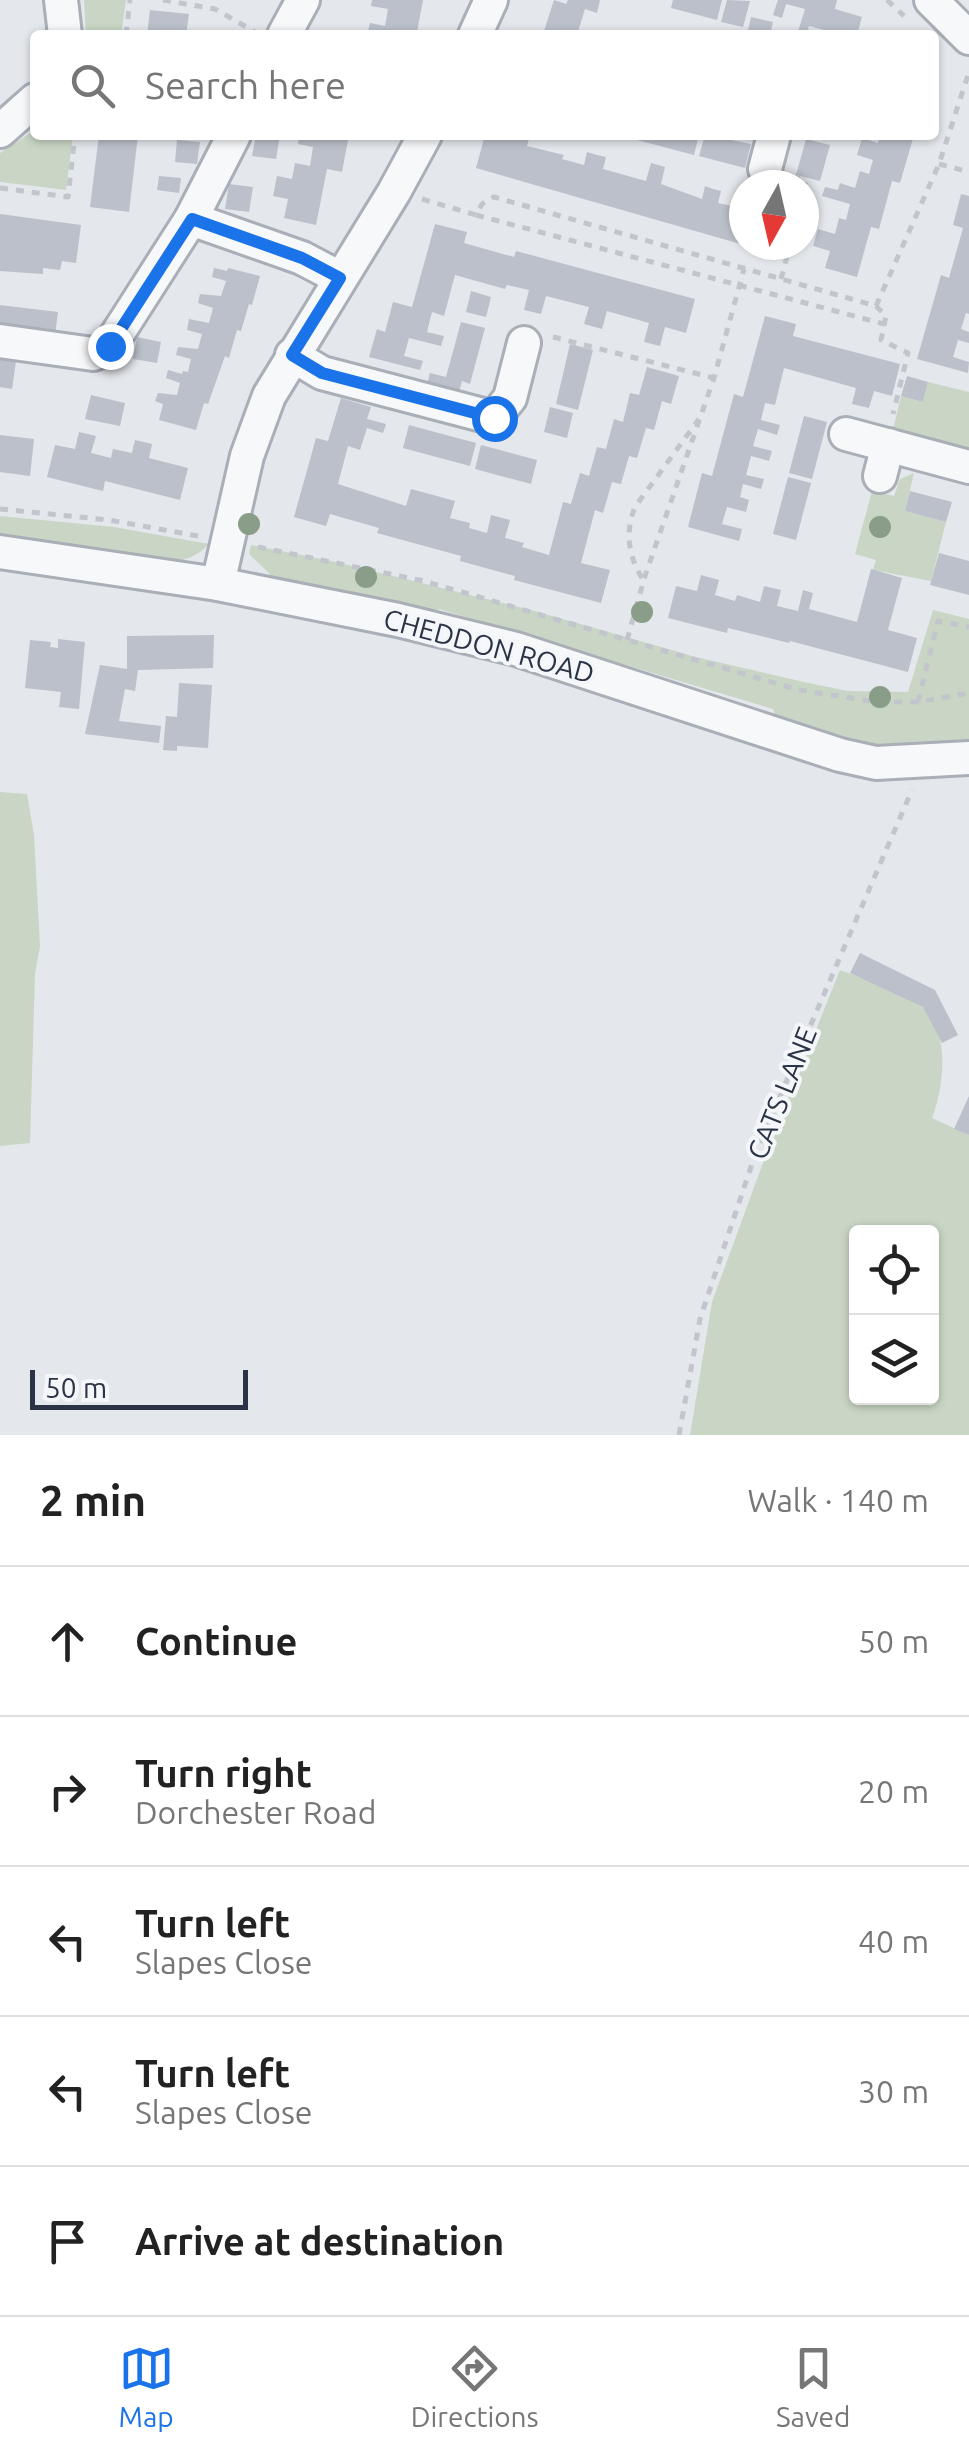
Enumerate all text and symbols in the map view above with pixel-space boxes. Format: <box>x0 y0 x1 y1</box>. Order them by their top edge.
search box <box>30 30 939 140</box>
icon: search <box>65 58 120 113</box>
text: Search here <box>145 64 346 106</box>
north arrow <box>729 170 819 260</box>
route end <box>88 324 134 370</box>
route start <box>472 396 518 442</box>
street label: CHEDDON ROAD <box>380 602 598 689</box>
street label: CATS LANE <box>741 1022 822 1164</box>
map controls <box>849 1225 939 1405</box>
button: locate <box>849 1225 939 1315</box>
button: layers <box>849 1315 939 1405</box>
scale bar <box>30 1365 248 1410</box>
text: 50 m <box>45 1372 107 1403</box>
text: 2 min <box>40 1477 146 1524</box>
text: Walk · 140 m <box>747 1482 929 1518</box>
icon: ahead <box>40 1614 95 1669</box>
text: Continue <box>135 1620 297 1662</box>
text: 50 m <box>858 1623 929 1659</box>
text: Turn right <box>135 1752 312 1794</box>
icon: right <box>40 1764 95 1819</box>
text: 20 m <box>858 1773 929 1809</box>
text: Dorchester Road <box>135 1794 377 1830</box>
text: Turn left <box>135 1902 290 1944</box>
icon: left <box>40 1914 95 1969</box>
text: 40 m <box>858 1923 929 1959</box>
text: Slapes Close <box>135 1944 313 1980</box>
text: Turn left <box>135 2052 290 2094</box>
icon: left <box>40 2064 95 2119</box>
text: 30 m <box>858 2073 929 2109</box>
text: Slapes Close <box>135 2094 313 2130</box>
icon: arrive <box>40 2214 95 2269</box>
text: Arrive at destination <box>135 2220 504 2262</box>
tab: Map <box>119 2341 174 2432</box>
tab: Directions <box>411 2341 539 2432</box>
tab: Saved <box>776 2341 850 2432</box>

